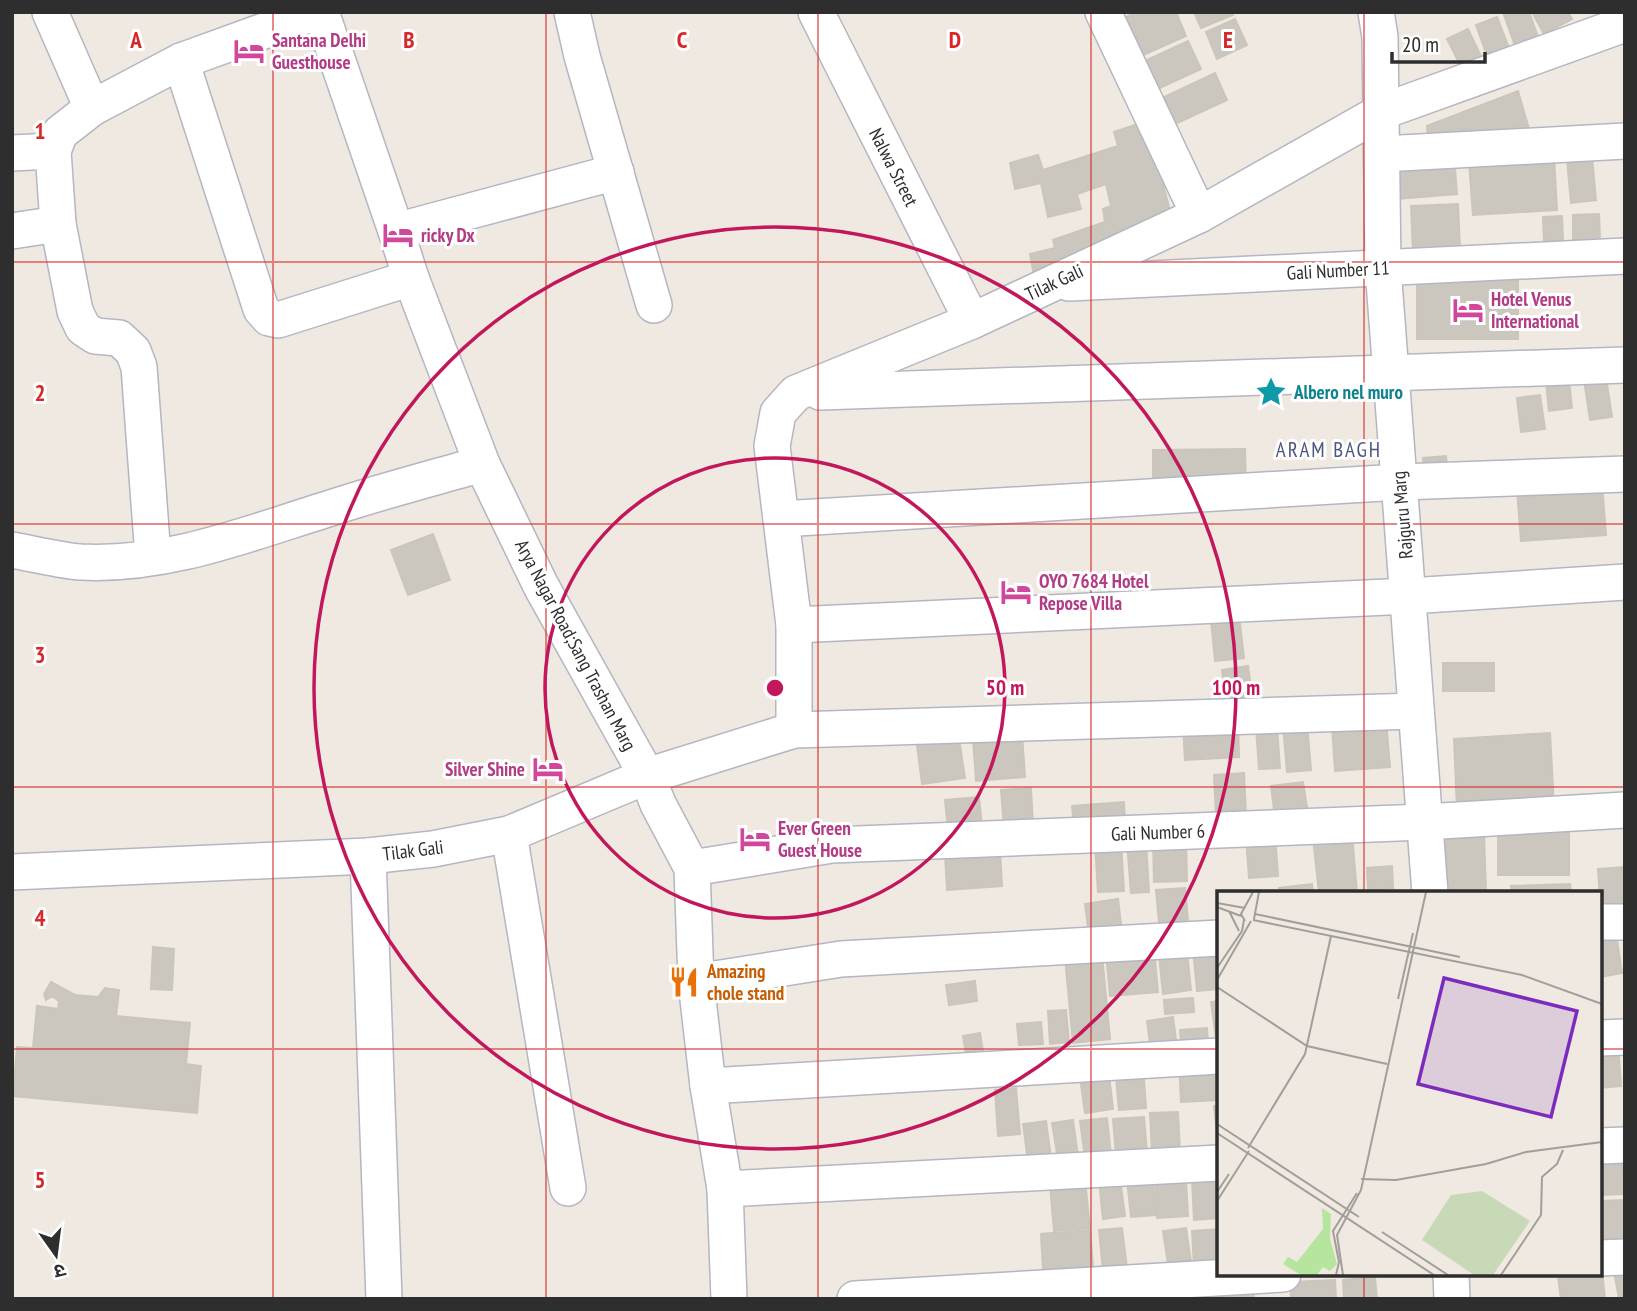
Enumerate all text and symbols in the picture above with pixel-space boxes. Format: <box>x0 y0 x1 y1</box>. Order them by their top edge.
scale bar <box>1392 21 1485 65</box>
text: A <box>129 25 142 54</box>
text: B <box>403 25 415 54</box>
text: C <box>677 25 688 54</box>
text: D <box>949 25 961 54</box>
text: E <box>1223 25 1233 54</box>
place label: Santana Delhi Guesthouse <box>272 28 366 74</box>
text: 20 m <box>1402 31 1439 58</box>
hotel icon: Santana Delhi Guesthouse <box>232 34 266 68</box>
text: 1 <box>35 116 46 145</box>
street label: Nalwa Street <box>864 124 924 211</box>
hotel icon: ricky Dx <box>381 218 415 252</box>
place label: ricky Dx <box>421 223 475 247</box>
street label: Gali Number 11 <box>1286 255 1390 285</box>
street label: Tilak Gali <box>1021 258 1087 306</box>
place label: Hotel Venus International <box>1491 287 1579 333</box>
hotel icon: Hotel Venus International <box>1451 293 1485 327</box>
place icon: Albero nel muro <box>1254 375 1288 409</box>
text: 2 <box>35 378 46 407</box>
place label: Albero nel muro <box>1293 380 1403 404</box>
district label: ARAM BAGH <box>1276 436 1382 463</box>
street label: Rajguru Marg <box>1386 470 1418 560</box>
street label: Arya Nagar Road;Sang Trashan Marg <box>510 535 642 755</box>
place label: OYO 7684 Hotel Repose Villa <box>1039 569 1149 615</box>
hotel icon: OYO 7684 Hotel Repose Villa <box>999 575 1033 609</box>
text: 3 <box>35 640 46 669</box>
text: 50 m <box>986 674 1024 701</box>
text: 100 m <box>1212 674 1260 701</box>
centre of rings <box>763 676 787 700</box>
hotel icon: Silver Shine <box>531 752 565 786</box>
place label: Silver Shine <box>445 757 525 781</box>
place label: Ever Green Guest House <box>778 816 862 862</box>
street label: Gali Number 6 <box>1110 818 1206 846</box>
hotel icon: Ever Green Guest House <box>738 822 772 856</box>
street label: Tilak Gali <box>381 834 445 866</box>
inset map <box>1217 891 1602 1276</box>
text: 4 <box>35 903 46 932</box>
place label: Amazing chole stand <box>706 959 784 1005</box>
restaurant icon: Amazing chole stand <box>667 965 701 999</box>
text: 5 <box>35 1165 46 1194</box>
north arrow <box>21 1220 91 1290</box>
text: उ <box>51 1259 68 1285</box>

